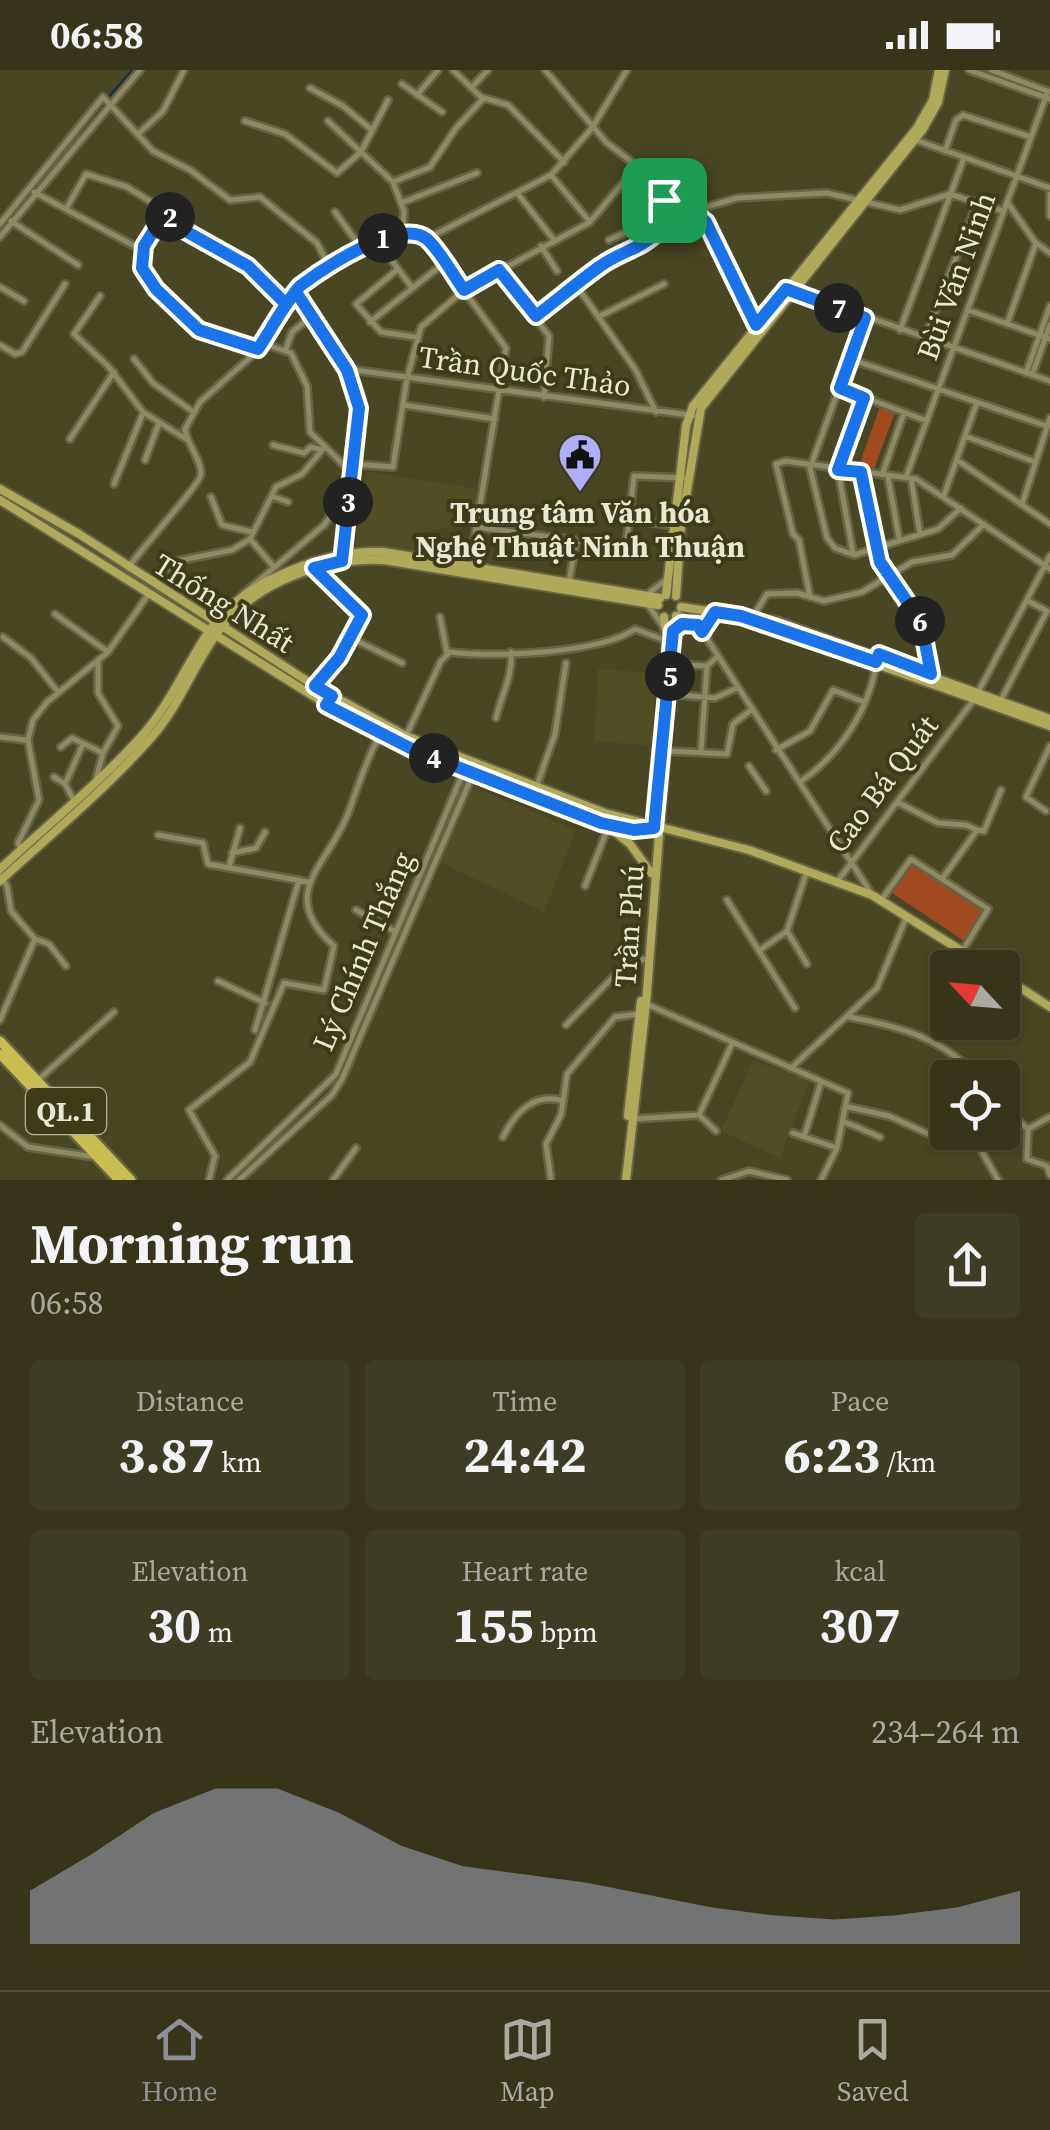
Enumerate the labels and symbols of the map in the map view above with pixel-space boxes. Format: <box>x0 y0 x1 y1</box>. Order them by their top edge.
pin <box>622 158 707 243</box>
street label: Bùi Văn Ninh <box>907 186 1005 366</box>
pin: 2 <box>145 192 195 242</box>
pin: 1 <box>358 213 408 263</box>
pin: 7 <box>814 283 864 333</box>
street label: Trần Quốc Thảo <box>416 336 634 406</box>
public building icon: Trung tâm Văn hóa Nghệ Thuật Ninh Thuận <box>557 432 603 493</box>
pin: 3 <box>323 477 373 527</box>
place label: Trung tâm Văn hóa Nghệ Thuật Ninh Thuận <box>415 492 745 567</box>
street label: Thống Nhất <box>146 544 302 662</box>
pin: 6 <box>895 596 945 646</box>
pin: 5 <box>645 651 695 701</box>
street label: Cao Bá Quát <box>817 707 947 861</box>
pin: 4 <box>409 733 459 783</box>
street label: Lý Chính Thắng <box>303 845 423 1057</box>
street label: Trần Phú <box>604 863 654 989</box>
north arrow <box>930 950 1020 1040</box>
road number: QL.1 <box>26 1088 106 1134</box>

